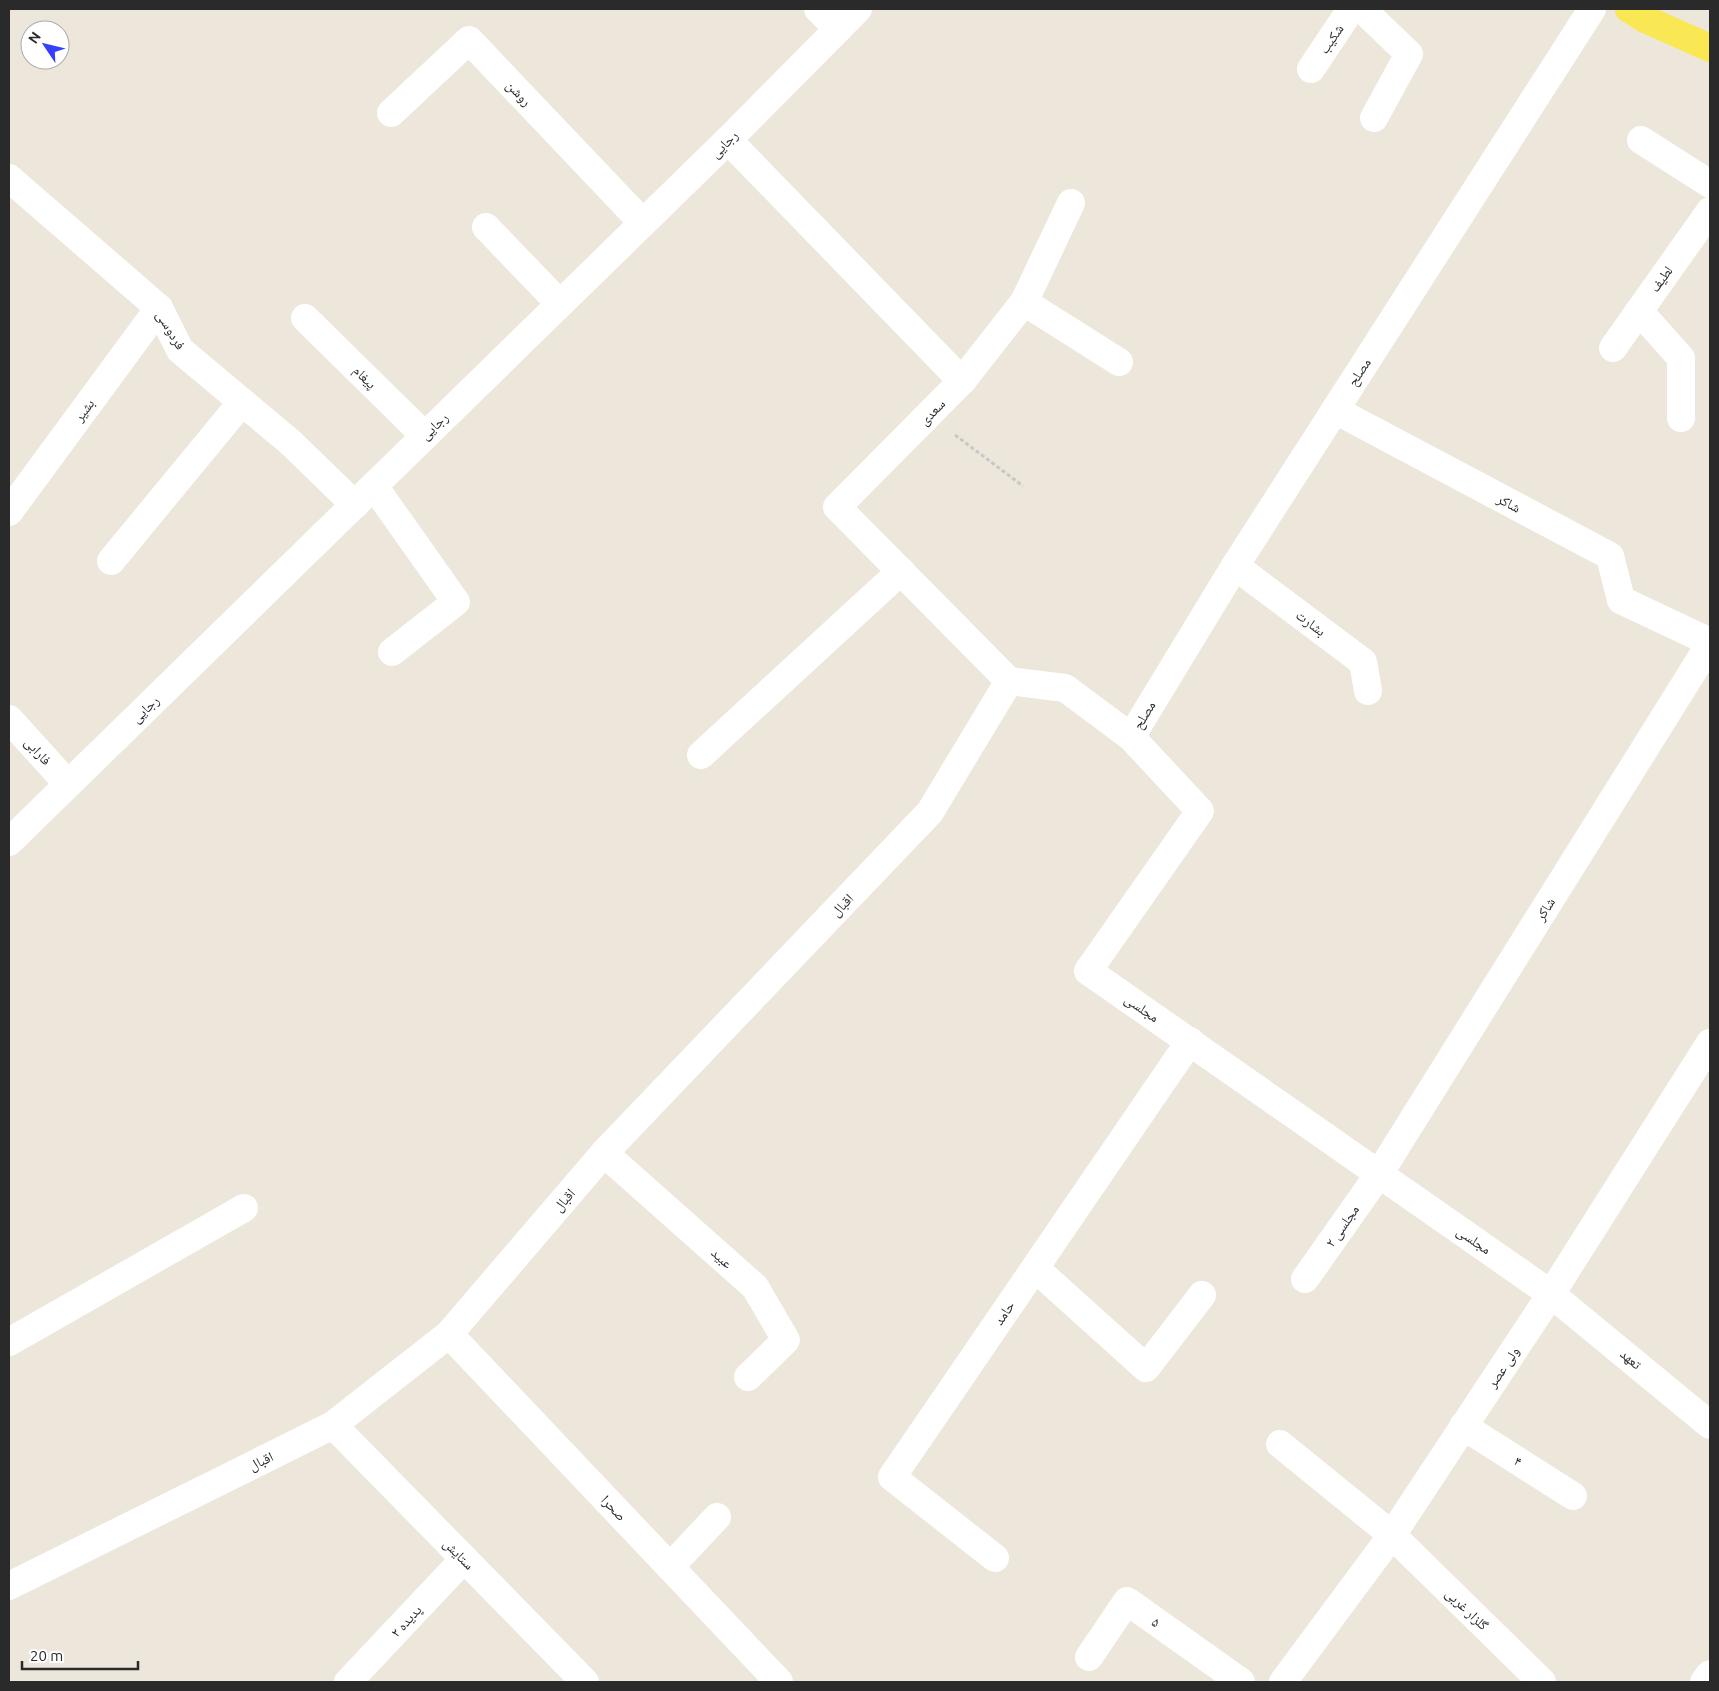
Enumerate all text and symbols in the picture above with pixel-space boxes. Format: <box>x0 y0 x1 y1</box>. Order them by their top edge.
north arrow <box>20 20 70 70</box>
street label: شکیب <box>1315 21 1347 57</box>
text: N <box>25 29 44 46</box>
street label: روشن <box>502 77 535 110</box>
street label: رجایی <box>707 127 742 162</box>
street label: لطیف <box>1646 263 1676 295</box>
street label: فردوسی <box>152 308 189 353</box>
street label: مصلح <box>1344 355 1376 390</box>
street label: پیغام <box>349 362 380 393</box>
street label: بشیر <box>70 396 98 426</box>
street label: سعدی <box>916 396 949 429</box>
street label: رجایی <box>417 409 452 444</box>
street label: شاکر <box>1493 490 1523 517</box>
street label: بشارت <box>1292 607 1329 640</box>
street label: رجایی <box>128 692 163 727</box>
street label: مصلح <box>1129 698 1160 733</box>
street label: فارابی <box>21 734 55 769</box>
street label: اقبال <box>827 890 857 920</box>
street label: شاکر <box>1531 894 1559 925</box>
street label: مجلسی <box>1121 991 1162 1026</box>
street label: اقبال <box>550 1185 579 1215</box>
street label: مجلسی ۲ <box>1322 1202 1363 1251</box>
street label: مجلسی <box>1453 1223 1494 1258</box>
street label: عبید <box>708 1244 736 1272</box>
street label: حامد <box>990 1298 1018 1328</box>
street label: ولی عصر <box>1483 1343 1523 1392</box>
street label: تعهد <box>1617 1346 1645 1373</box>
street label: اقبال <box>246 1448 276 1475</box>
street label: ۴ <box>1511 1453 1525 1469</box>
street label: صحرا <box>597 1492 630 1525</box>
street label: ستایش <box>440 1535 478 1574</box>
street label: گلزار غربی <box>1442 1585 1492 1634</box>
street label: پدیده ۲ <box>387 1601 426 1641</box>
street label: ۵ <box>1149 1614 1163 1630</box>
scale bar <box>22 1638 139 1670</box>
text: 20 m <box>30 1647 63 1664</box>

